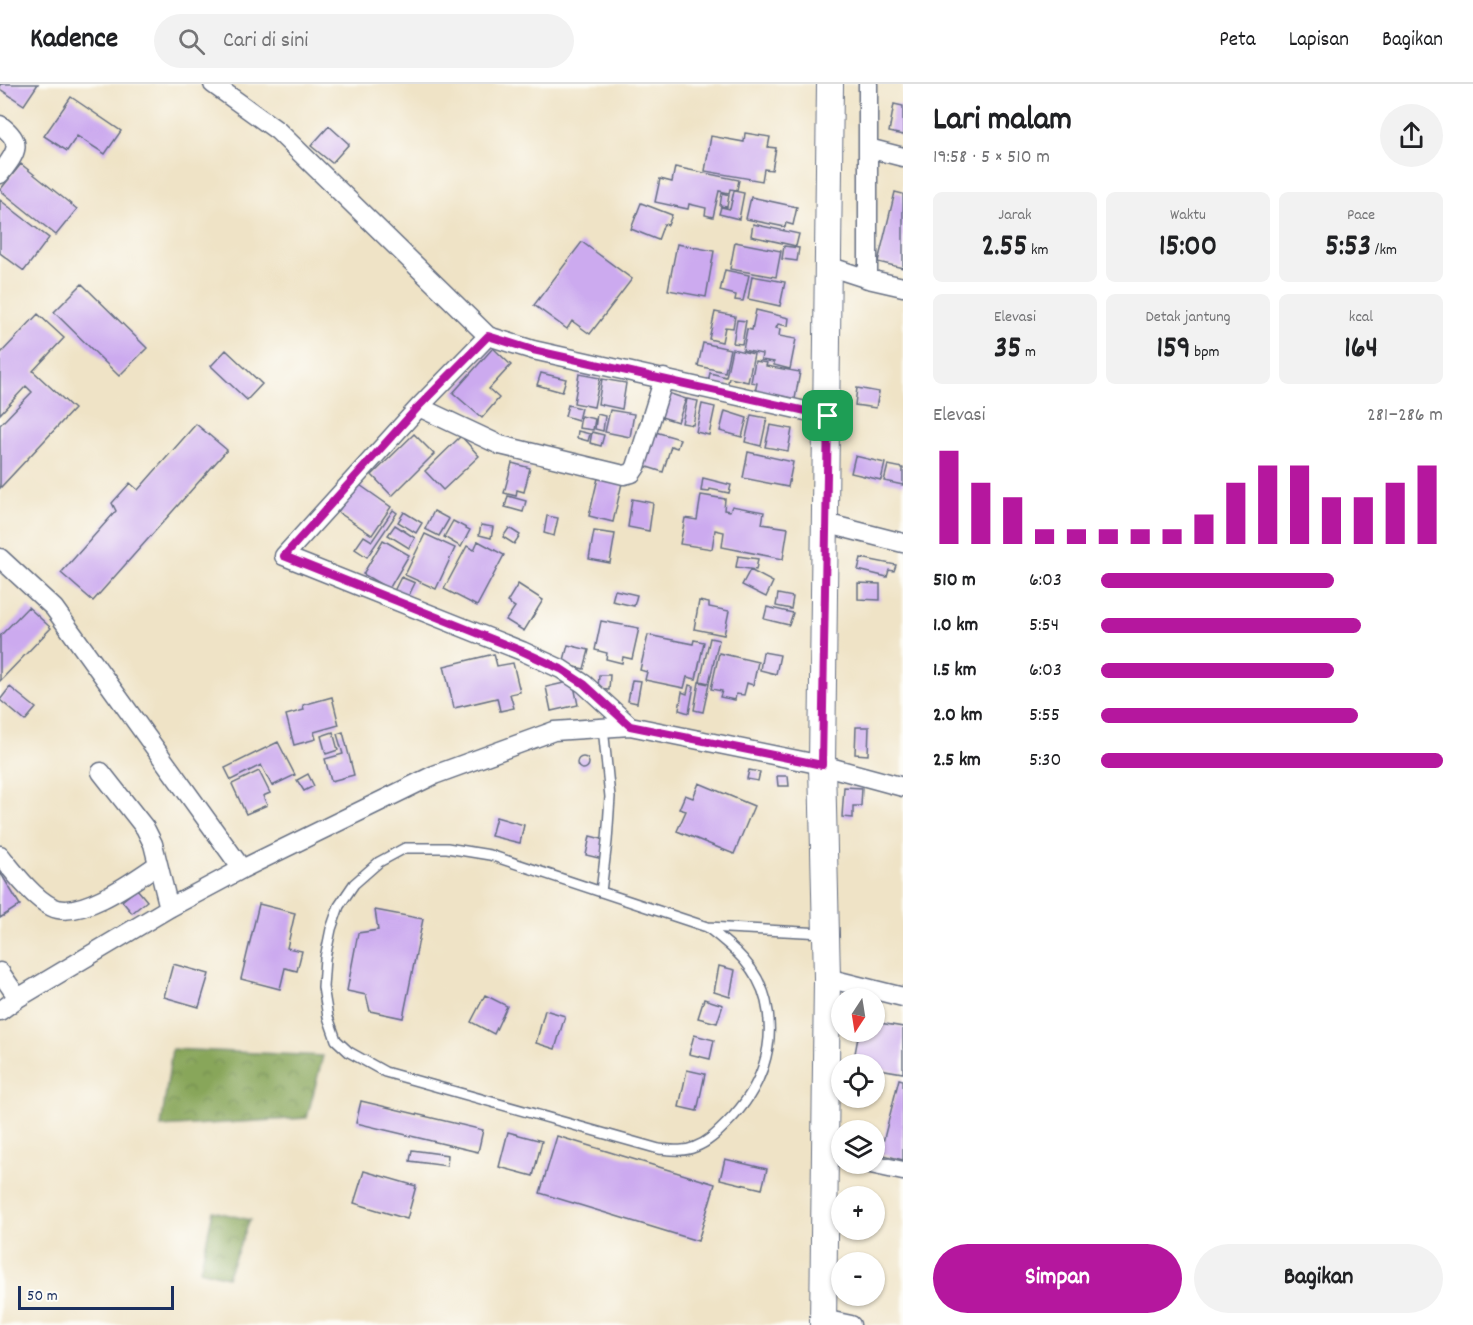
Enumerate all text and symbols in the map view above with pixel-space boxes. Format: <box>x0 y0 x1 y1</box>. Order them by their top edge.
search box <box>154 14 574 68</box>
text: Kadence <box>30 21 118 61</box>
icon: search <box>175 25 208 58</box>
text: Cari di sini <box>223 26 308 57</box>
text: Peta <box>1219 26 1256 56</box>
text: Lapisan <box>1289 26 1349 56</box>
text: Bagikan <box>1382 26 1443 56</box>
text: Lari malam <box>933 98 1072 145</box>
button: share <box>1380 104 1443 167</box>
text: 19:58 · 5 × 510 m <box>933 144 1050 172</box>
text: Jarak <box>998 204 1032 227</box>
text: Waktu <box>1170 204 1206 227</box>
text: Pace <box>1347 204 1375 227</box>
text: 2.55 <box>981 227 1027 270</box>
text: 15:00 <box>1159 227 1217 270</box>
text: 5:53 <box>1325 227 1371 270</box>
text: km <box>1027 239 1049 262</box>
text: /km <box>1371 239 1397 262</box>
text: Elevasi <box>994 306 1036 329</box>
text: Detak jantung <box>1145 306 1231 329</box>
text: kcal <box>1349 306 1373 329</box>
text: 35 <box>994 329 1021 372</box>
text: 159 <box>1156 329 1191 372</box>
text: 164 <box>1344 329 1378 372</box>
text: m <box>1021 341 1036 364</box>
text: bpm <box>1191 341 1220 364</box>
pin <box>802 390 853 441</box>
icon: arrive <box>811 399 844 432</box>
text: Elevasi <box>933 402 985 430</box>
text: 281–286 m <box>1367 402 1443 430</box>
text: 510 m <box>933 567 976 595</box>
text: 6:03 <box>1029 567 1062 595</box>
text: 1.0 km <box>933 612 978 640</box>
text: 5:54 <box>1029 612 1059 640</box>
text: 1.5 km <box>933 657 976 685</box>
text: 6:03 <box>1029 657 1062 685</box>
text: 2.0 km <box>933 702 982 730</box>
text: 5:55 <box>1029 702 1060 730</box>
text: 2.5 km <box>933 747 981 775</box>
text: 5:30 <box>1029 747 1061 775</box>
north arrow <box>831 988 885 1042</box>
map controls <box>831 988 885 1306</box>
button: locate <box>831 1054 885 1108</box>
button: layers <box>831 1120 885 1174</box>
button: + <box>831 1186 885 1240</box>
button: Simpan <box>933 1244 1182 1313</box>
button: Bagikan <box>1194 1244 1443 1313</box>
button: − <box>831 1252 885 1306</box>
scale bar <box>18 1283 174 1310</box>
text: 50 m <box>27 1285 58 1308</box>

